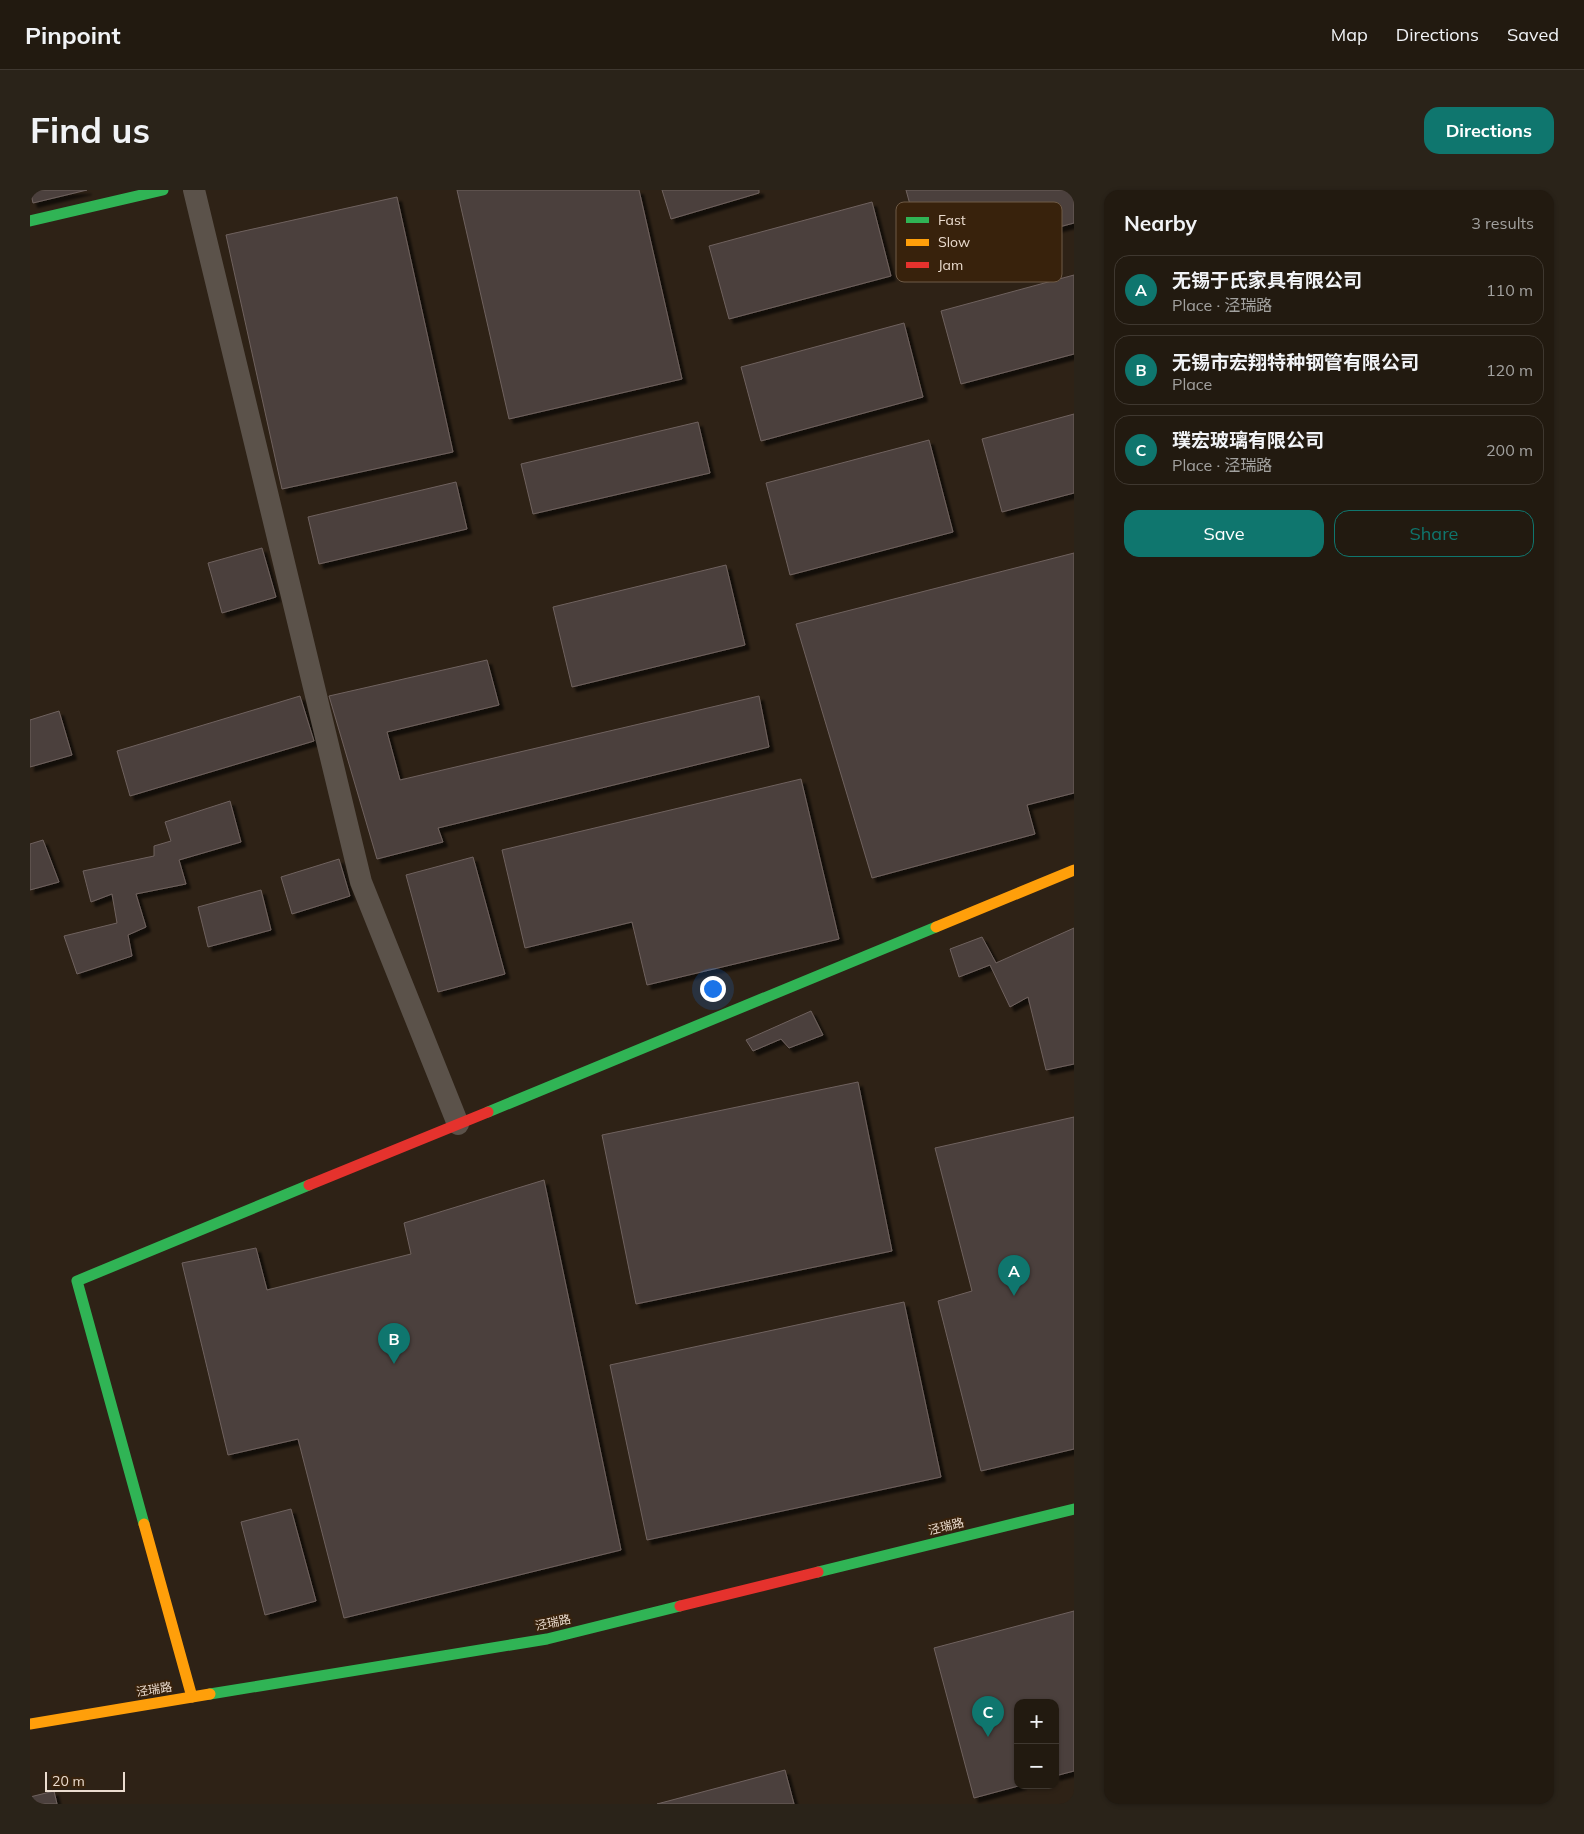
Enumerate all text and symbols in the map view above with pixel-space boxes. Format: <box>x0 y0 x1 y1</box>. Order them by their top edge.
text: Pinpoint <box>25 20 121 50</box>
text: Map <box>1331 23 1368 46</box>
text: Directions <box>1396 23 1479 46</box>
text: Saved <box>1507 23 1559 46</box>
button: Directions <box>1424 107 1554 154</box>
text: Find us <box>30 108 150 152</box>
legend <box>896 202 1062 282</box>
text: Nearby <box>1124 210 1197 236</box>
text: Fast <box>938 211 966 229</box>
text: 3 results <box>1471 213 1534 233</box>
text: Slow <box>938 233 970 251</box>
text: Jam <box>938 256 963 274</box>
text: 无锡于氏家具有限公司 <box>1172 268 1362 292</box>
text: A <box>1135 280 1147 300</box>
text: 110 m <box>1486 280 1533 300</box>
text: Place · 泾瑞路 <box>1172 295 1272 315</box>
text: 无锡市宏翔特种钢管有限公司 <box>1172 350 1419 374</box>
text: B <box>1135 360 1147 380</box>
text: 120 m <box>1486 360 1533 380</box>
text: Place <box>1172 374 1212 394</box>
text: 璞宏玻璃有限公司 <box>1172 428 1324 452</box>
text: C <box>1136 440 1146 460</box>
text: 200 m <box>1486 440 1533 460</box>
text: Place · 泾瑞路 <box>1172 455 1272 475</box>
button: Save <box>1124 510 1324 557</box>
button: Share <box>1334 510 1534 557</box>
your location <box>700 976 726 1002</box>
pin: A <box>998 1255 1030 1296</box>
pin: B <box>378 1323 410 1364</box>
street label: 泾瑞路 <box>927 1514 965 1538</box>
street label: 泾瑞路 <box>534 1611 572 1633</box>
street label: 泾瑞路 <box>135 1679 173 1699</box>
pin: C <box>972 1696 1004 1737</box>
map controls <box>1014 1699 1059 1789</box>
button: + <box>1014 1699 1059 1744</box>
button: − <box>1014 1744 1059 1789</box>
scale bar <box>45 1769 125 1792</box>
text: 20 m <box>52 1772 85 1790</box>

